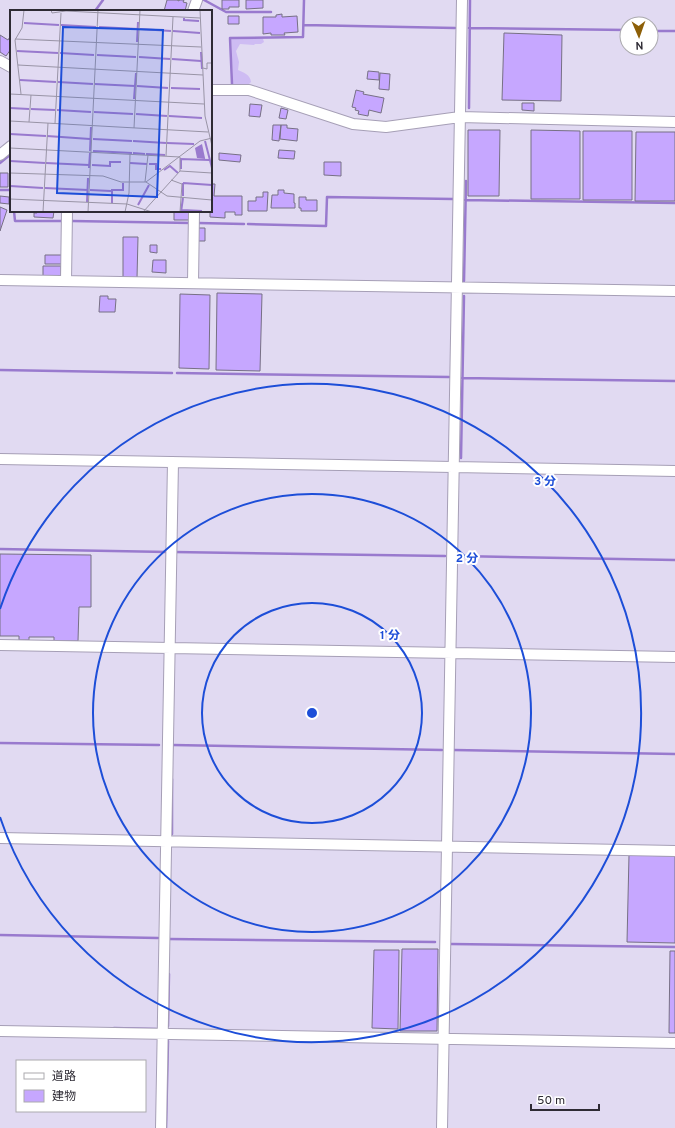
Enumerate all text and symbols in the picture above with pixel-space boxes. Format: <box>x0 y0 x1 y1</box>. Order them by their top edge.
inset map <box>10 10 212 212</box>
north arrow <box>619 16 659 56</box>
text: N <box>635 38 644 52</box>
text: 3 分 <box>534 474 556 490</box>
text: 2 分 <box>456 551 478 567</box>
text: 1 分 <box>380 628 400 644</box>
centre of rings <box>305 706 319 720</box>
legend <box>16 1060 146 1112</box>
text: 道路 <box>52 1069 76 1085</box>
scale bar <box>531 1086 599 1112</box>
text: 建物 <box>52 1089 76 1105</box>
text: 50 m <box>537 1093 565 1109</box>

